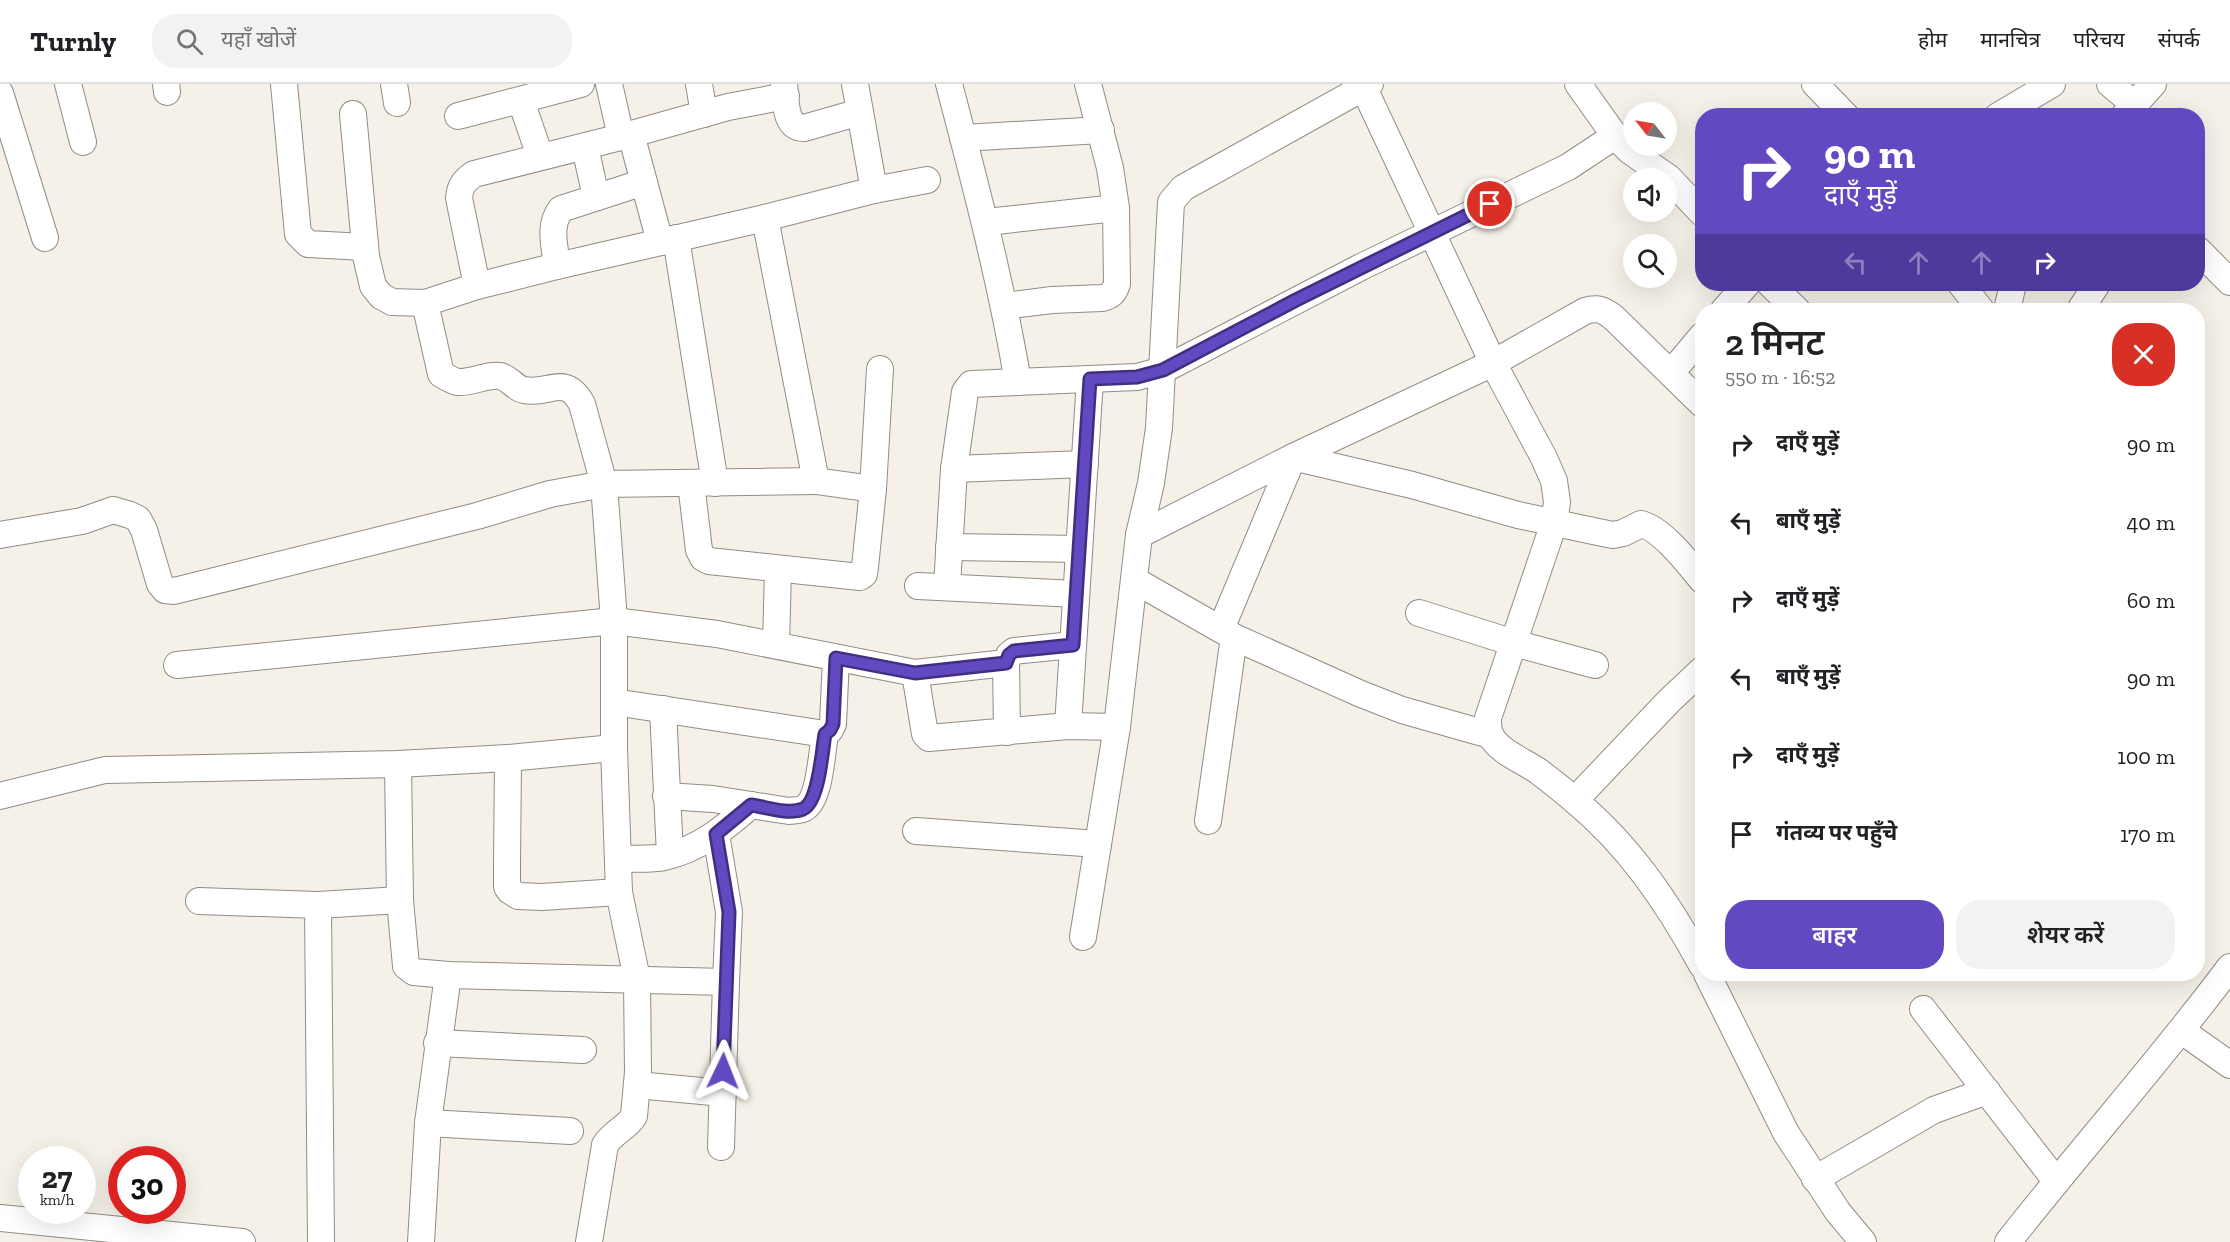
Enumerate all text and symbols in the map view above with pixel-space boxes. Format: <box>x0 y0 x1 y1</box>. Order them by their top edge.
search box <box>152 14 572 68</box>
text: Turnly <box>30 25 116 58</box>
icon: search <box>173 25 206 58</box>
text: यहाँ खोजें <box>221 26 296 53</box>
text: होम <box>1918 27 1947 52</box>
text: मानचित्र <box>1980 27 2040 52</box>
text: परिचय <box>2073 27 2125 52</box>
text: संपर्क <box>2158 27 2200 52</box>
north arrow <box>1623 102 1677 156</box>
map controls <box>1623 102 1677 288</box>
text: 90 m <box>1824 128 1915 179</box>
icon: right <box>1725 132 1803 210</box>
button: sound <box>1623 168 1677 222</box>
pin <box>1464 178 1515 229</box>
text: दाएँ मुड़ें <box>1824 179 1897 211</box>
icon: arrive <box>1473 187 1506 220</box>
button: search <box>1623 234 1677 288</box>
icon: left <box>1839 246 1872 279</box>
icon: ahead <box>1902 246 1935 279</box>
icon: ahead <box>1965 246 1998 279</box>
icon: right <box>2028 246 2061 279</box>
text: 2 मिनट <box>1725 321 1824 364</box>
button: close <box>2112 323 2175 386</box>
text: 550 m · 16:52 <box>1725 365 1836 389</box>
icon: right <box>1725 428 1758 461</box>
text: दाएँ मुड़ें <box>1776 429 1839 456</box>
text: 90 m <box>2127 431 2175 458</box>
icon: left <box>1725 506 1758 539</box>
text: बाएँ मुड़ें <box>1776 507 1840 534</box>
text: 40 m <box>2126 509 2175 536</box>
icon: right <box>1725 584 1758 617</box>
text: दाएँ मुड़ें <box>1776 585 1839 612</box>
text: 60 m <box>2127 587 2175 614</box>
icon: left <box>1725 662 1758 695</box>
text: बाएँ मुड़ें <box>1776 663 1840 690</box>
text: 90 m <box>2127 665 2175 692</box>
icon: right <box>1725 740 1758 773</box>
text: दाएँ मुड़ें <box>1776 741 1839 768</box>
text: 100 m <box>2117 743 2175 770</box>
icon: arrive <box>1725 818 1758 851</box>
text: गंतव्य पर पहुँचे <box>1776 819 1897 846</box>
text: 170 m <box>2120 821 2175 848</box>
button: बाहर <box>1725 900 1944 969</box>
button: शेयर करें <box>1956 900 2175 969</box>
position arrow <box>691 1039 755 1103</box>
speed limit sign: 30 <box>108 1146 186 1224</box>
text: 27 <box>42 1160 72 1196</box>
text: km/h <box>40 1191 74 1209</box>

